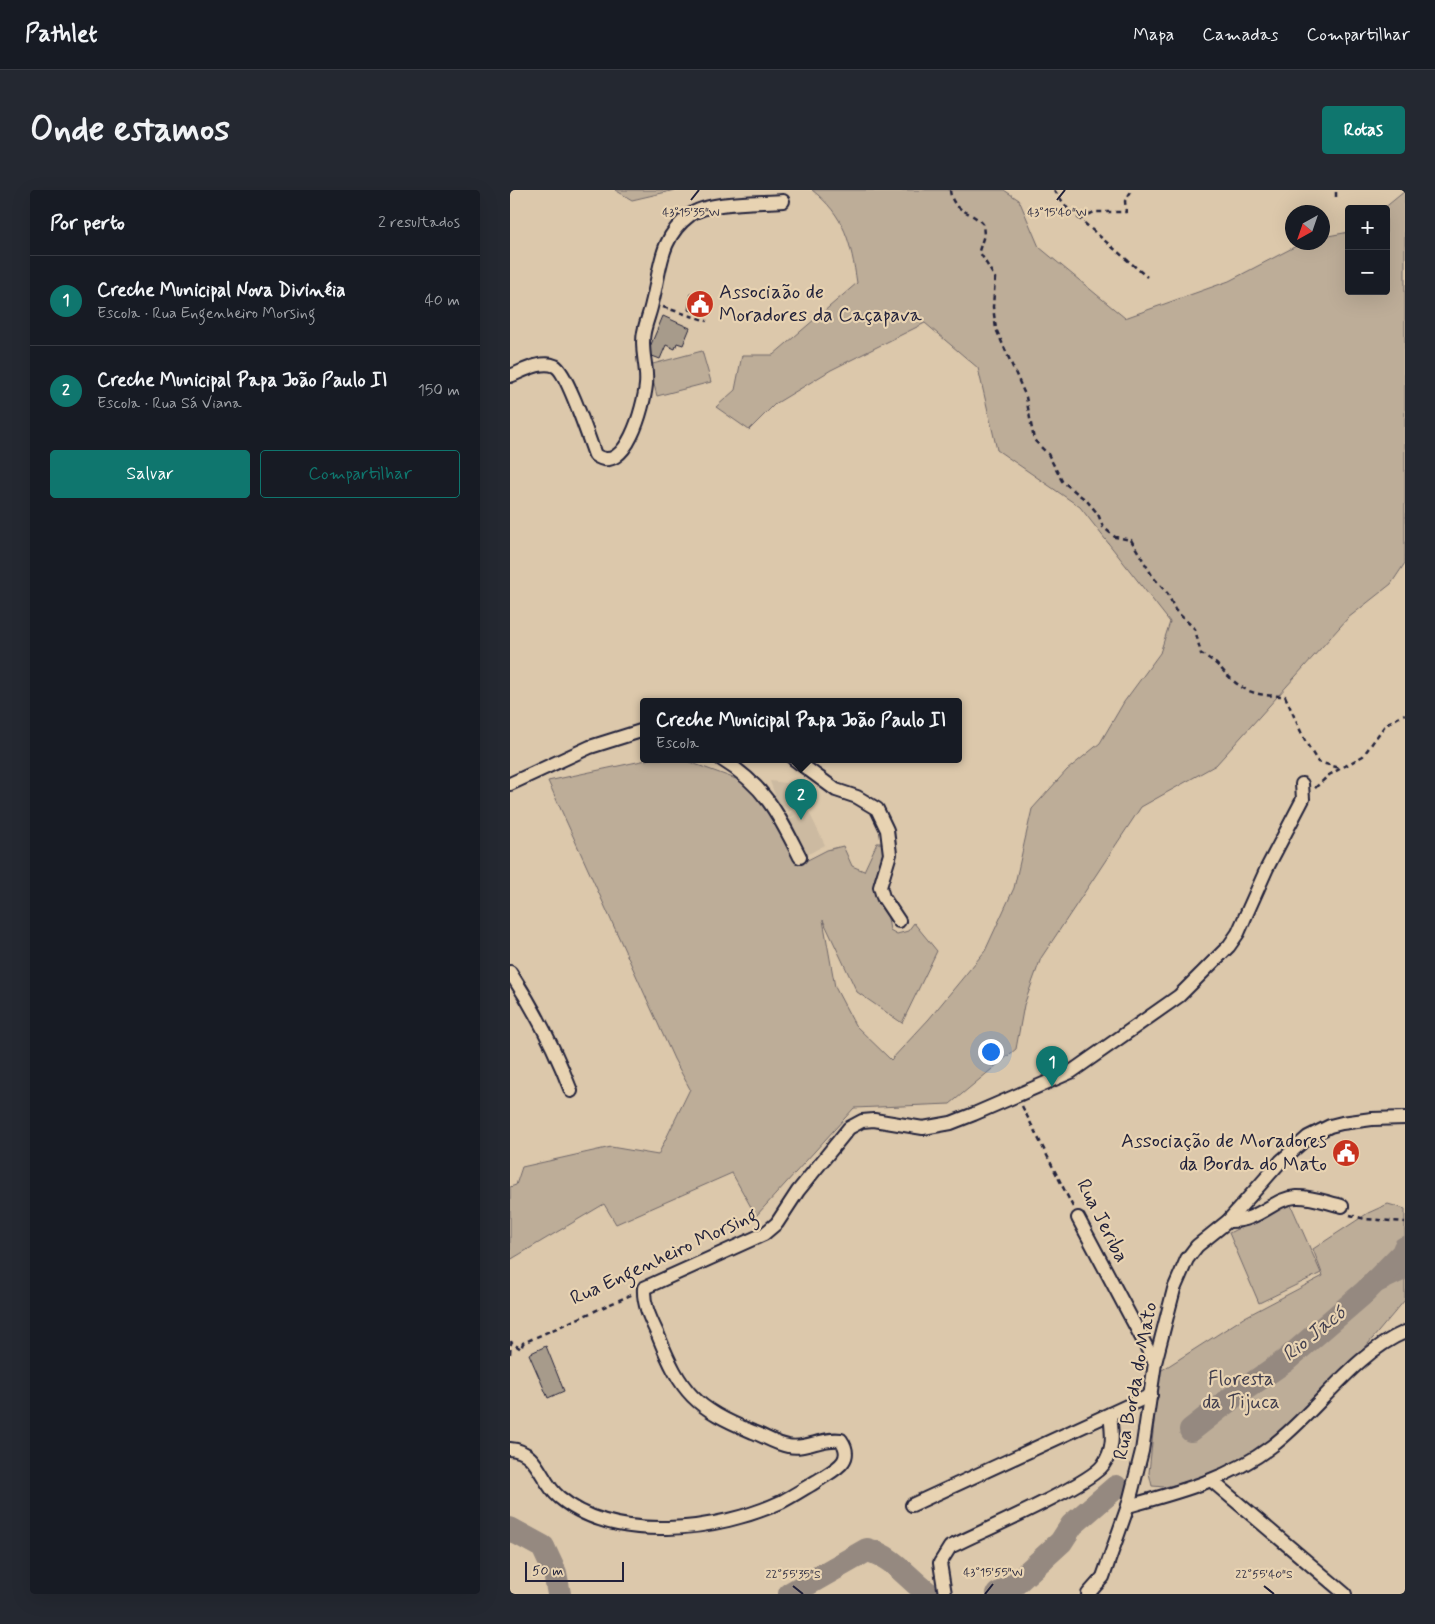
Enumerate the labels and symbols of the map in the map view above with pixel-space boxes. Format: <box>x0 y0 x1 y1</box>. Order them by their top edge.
text: 43°15'35"W <box>662 205 720 221</box>
text: 43°15'40"W <box>1027 205 1087 221</box>
north arrow <box>1285 205 1330 250</box>
place label: Associaão de Moradores da Caçapava <box>719 279 923 329</box>
public building icon: Associaão de Moradores da Caçapava <box>685 289 715 319</box>
pin: 2 <box>785 779 817 820</box>
your location <box>978 1039 1004 1065</box>
pin: 1 <box>1036 1046 1068 1087</box>
place label: Associação de Moradores da Borda do Mato <box>1121 1128 1327 1178</box>
public building icon: Associação de Moradores da Borda do Mato <box>1331 1138 1361 1168</box>
street label: Rua Jeriba <box>1069 1175 1135 1267</box>
street label: Rua Engenheiro Morsing <box>566 1202 763 1314</box>
water label: Rio Jacó <box>1276 1299 1353 1368</box>
street label: Rua Borda do Mato <box>1107 1300 1165 1462</box>
park label: Floresta da Tijuca <box>1202 1366 1280 1416</box>
scale bar <box>525 1559 624 1582</box>
text: 43°15'55"W <box>963 1565 1023 1581</box>
text: 22°55'35"S <box>765 1567 821 1583</box>
text: 22°55'40"S <box>1235 1567 1293 1583</box>

